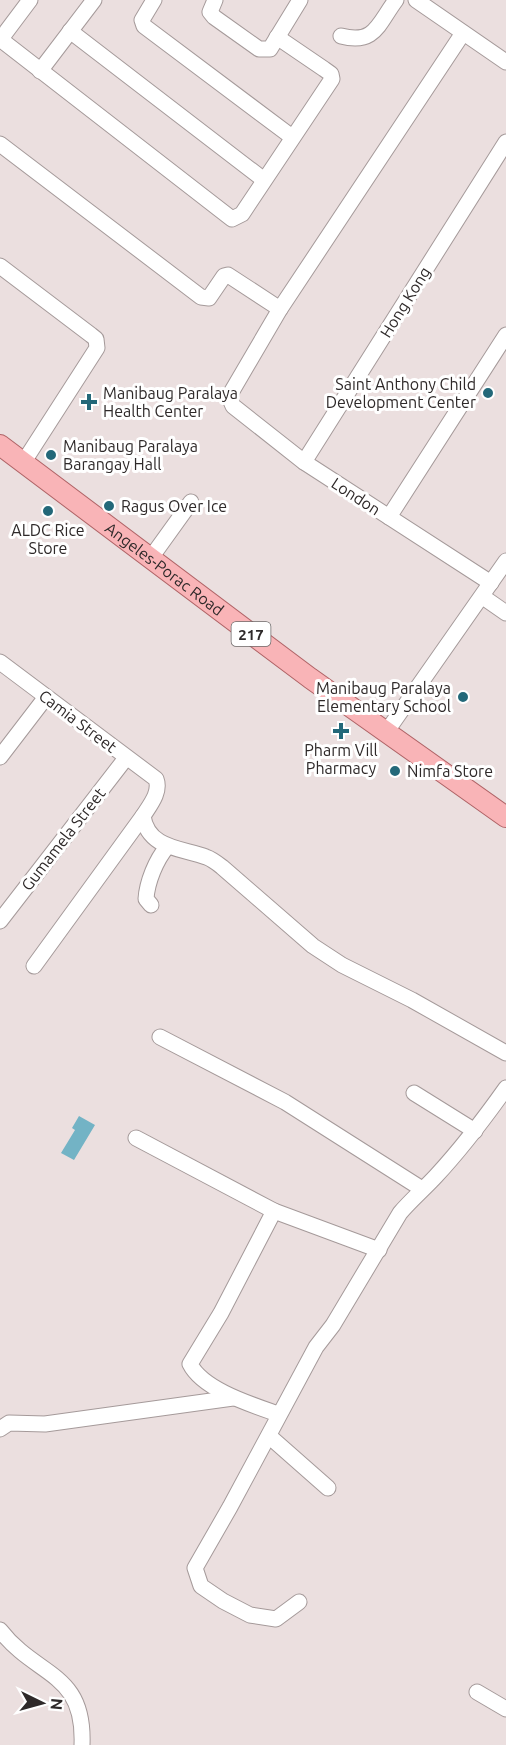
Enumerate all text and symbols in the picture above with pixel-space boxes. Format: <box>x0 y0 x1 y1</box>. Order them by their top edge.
street label: Hong Kong <box>376 263 434 341</box>
place label: Saint Anthony Child Development Center <box>326 375 476 411</box>
place label: Manibaug Paralaya Health Center <box>103 384 238 420</box>
marker: Saint Anthony Child Development Center <box>481 386 495 400</box>
marker: Manibaug Paralaya Health Center <box>80 393 98 411</box>
place label: Manibaug Paralaya Barangay Hall <box>63 437 198 473</box>
marker: Manibaug Paralaya Barangay Hall <box>44 448 58 462</box>
street label: London <box>328 474 384 518</box>
place label: Ragus Over Ice <box>121 497 227 515</box>
marker: Ragus Over Ice <box>102 499 116 513</box>
marker: ALDC Rice Store <box>41 504 55 518</box>
street label: Angeles-Porac Road <box>102 519 227 619</box>
place label: ALDC Rice Store <box>11 521 85 557</box>
road number: 217 <box>232 622 270 646</box>
place label: Manibaug Paralaya Elementary School <box>316 679 451 715</box>
street label: Camia Street <box>36 686 121 756</box>
marker: Manibaug Paralaya Elementary School <box>456 690 470 704</box>
marker: Pharm Vill Pharmacy <box>334 724 348 738</box>
place label: Pharm Vill Pharmacy <box>304 741 378 777</box>
place label: Nimfa Store <box>407 762 493 780</box>
marker: Nimfa Store <box>388 764 402 778</box>
street label: Gumamela Street <box>17 784 109 894</box>
north arrow <box>12 1673 72 1733</box>
text: N <box>47 1698 66 1711</box>

